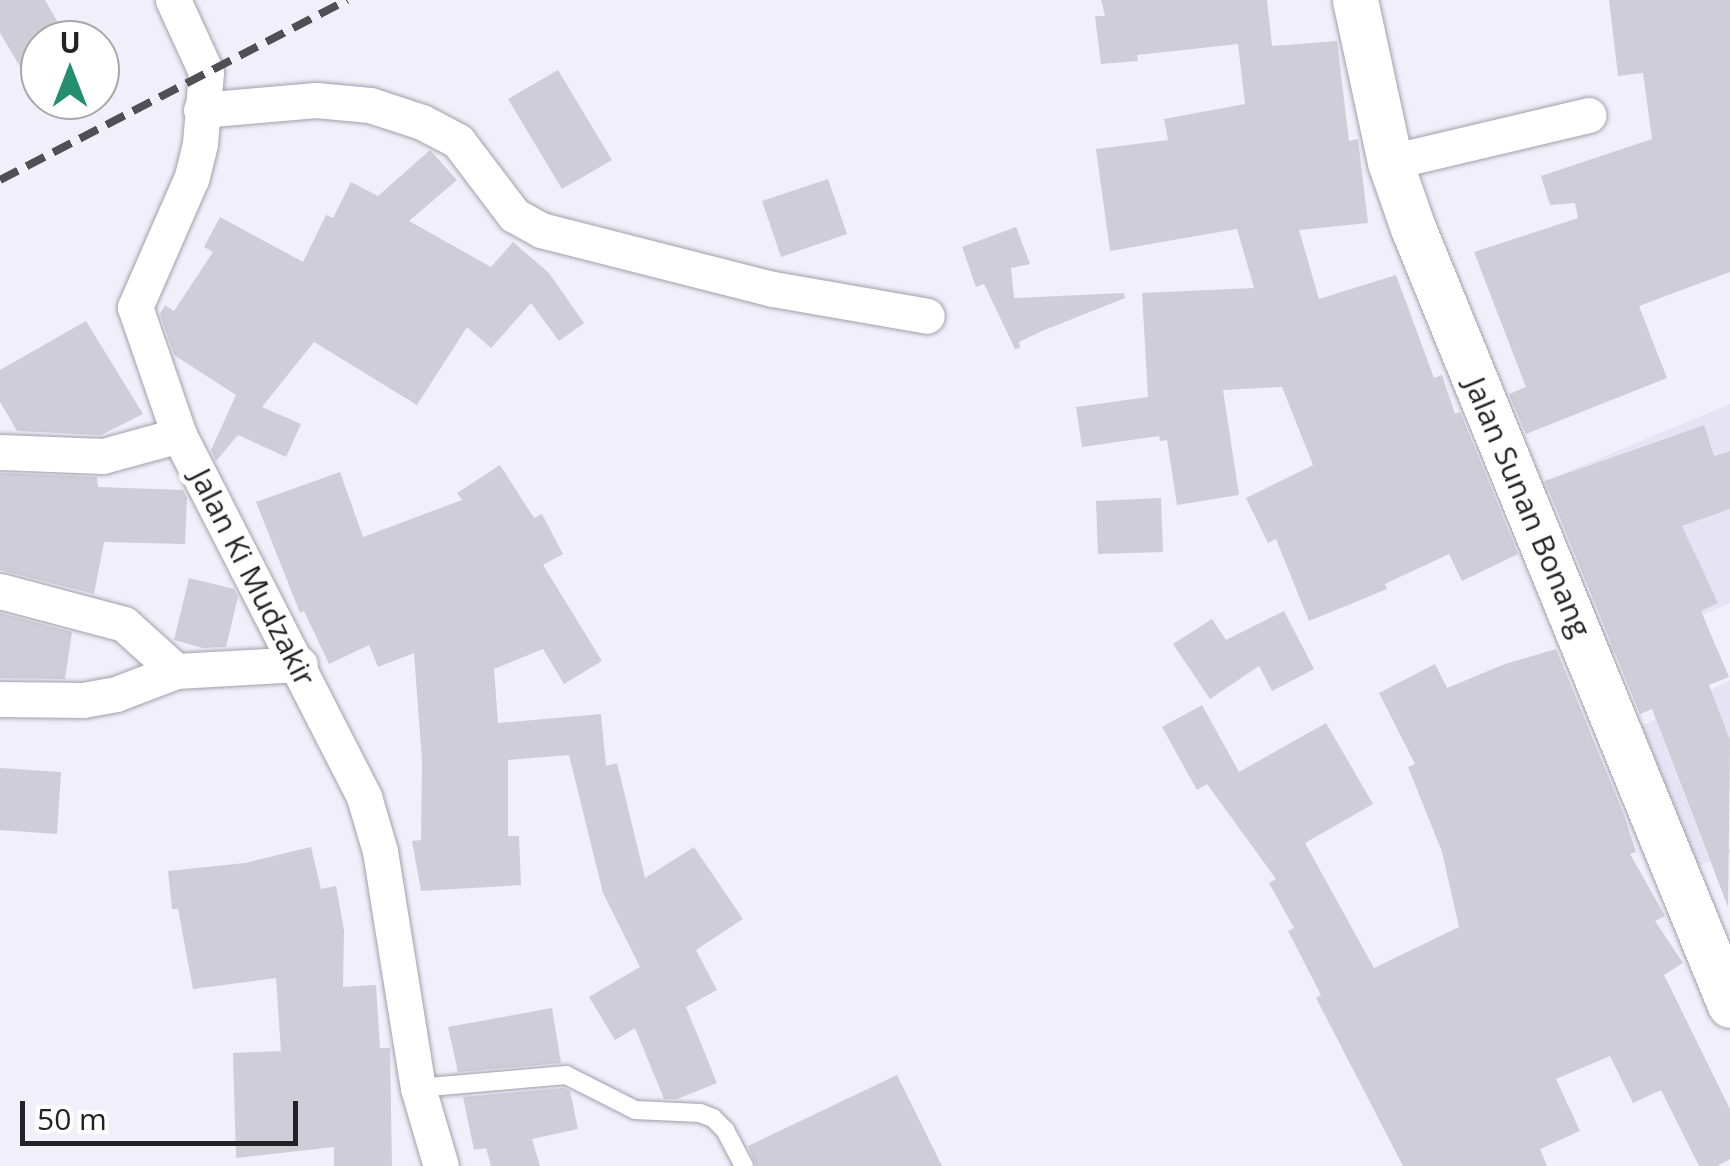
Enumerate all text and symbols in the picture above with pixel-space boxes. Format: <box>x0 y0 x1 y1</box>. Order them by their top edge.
north arrow <box>20 20 120 120</box>
text: U <box>59 23 81 61</box>
street label: Jalan Sunan Bonang <box>1457 372 1599 642</box>
street label: Jalan Ki Mudzakir <box>183 462 323 692</box>
scale bar <box>25 1081 302 1143</box>
text: 50 m <box>37 1098 107 1139</box>

